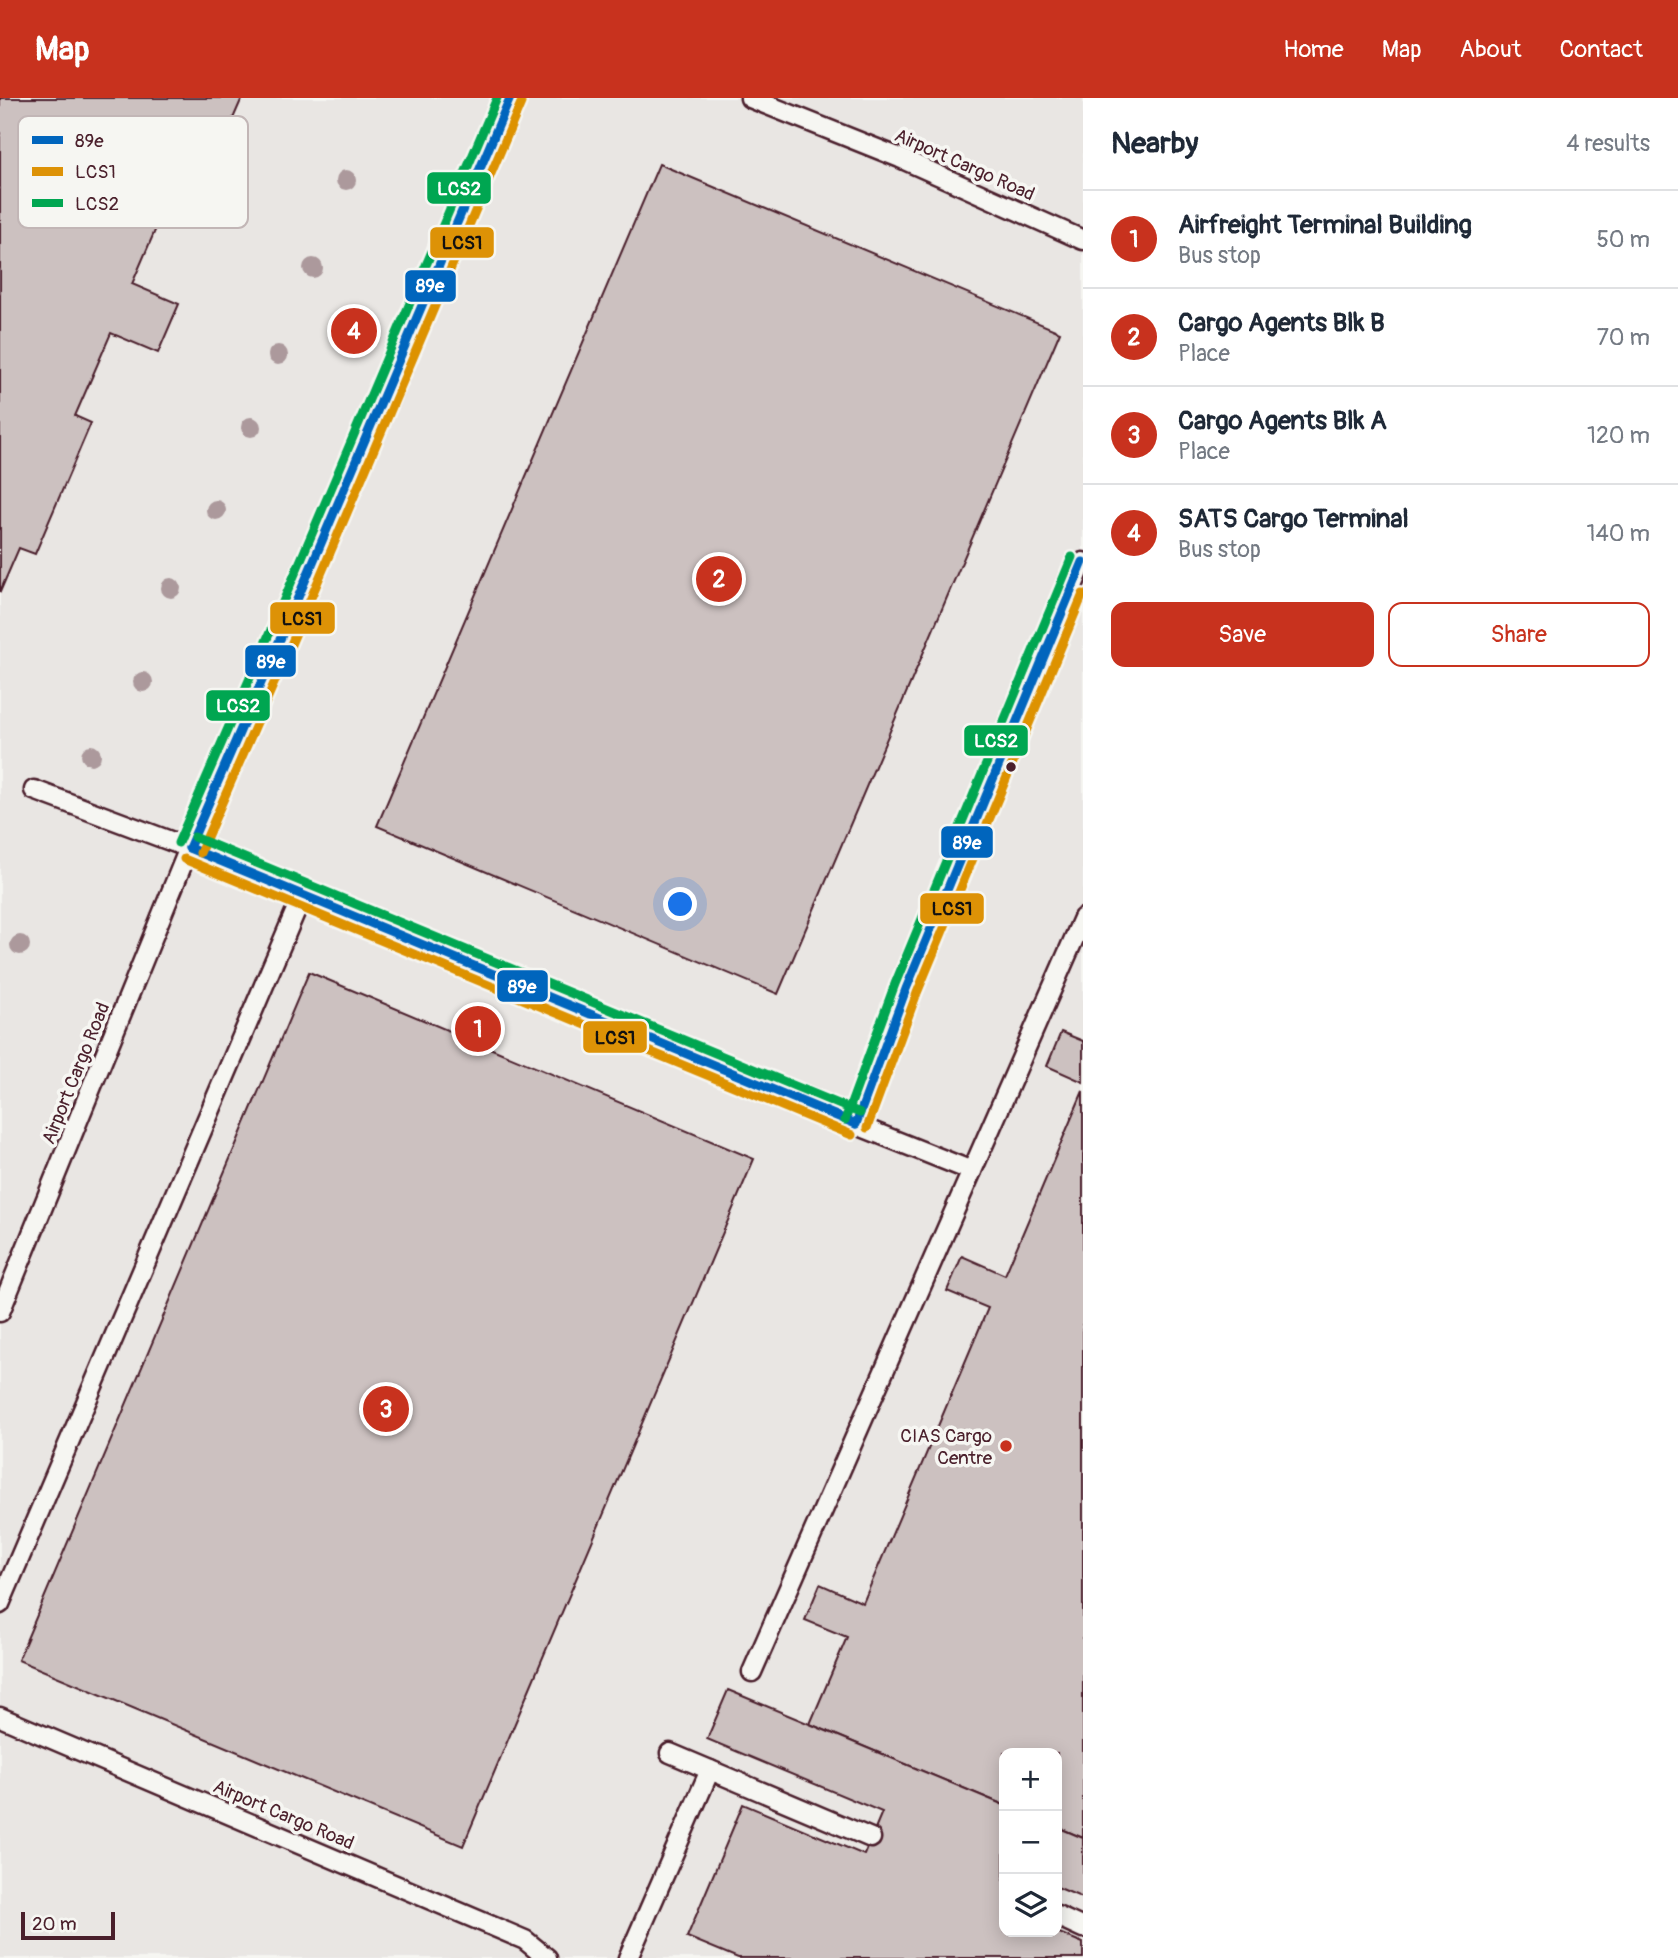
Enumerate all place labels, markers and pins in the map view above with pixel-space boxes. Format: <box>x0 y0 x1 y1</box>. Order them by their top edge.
pin: 4 <box>331 305 377 357</box>
pin: 2 <box>696 553 742 605</box>
unlabelled marker <box>1004 760 1018 774</box>
pin: 1 <box>455 1003 501 1055</box>
pin: 3 <box>363 1383 409 1435</box>
place label: CIAS Cargo Centre <box>900 1424 993 1470</box>
marker: CIAS Cargo Centre <box>998 1438 1014 1454</box>

